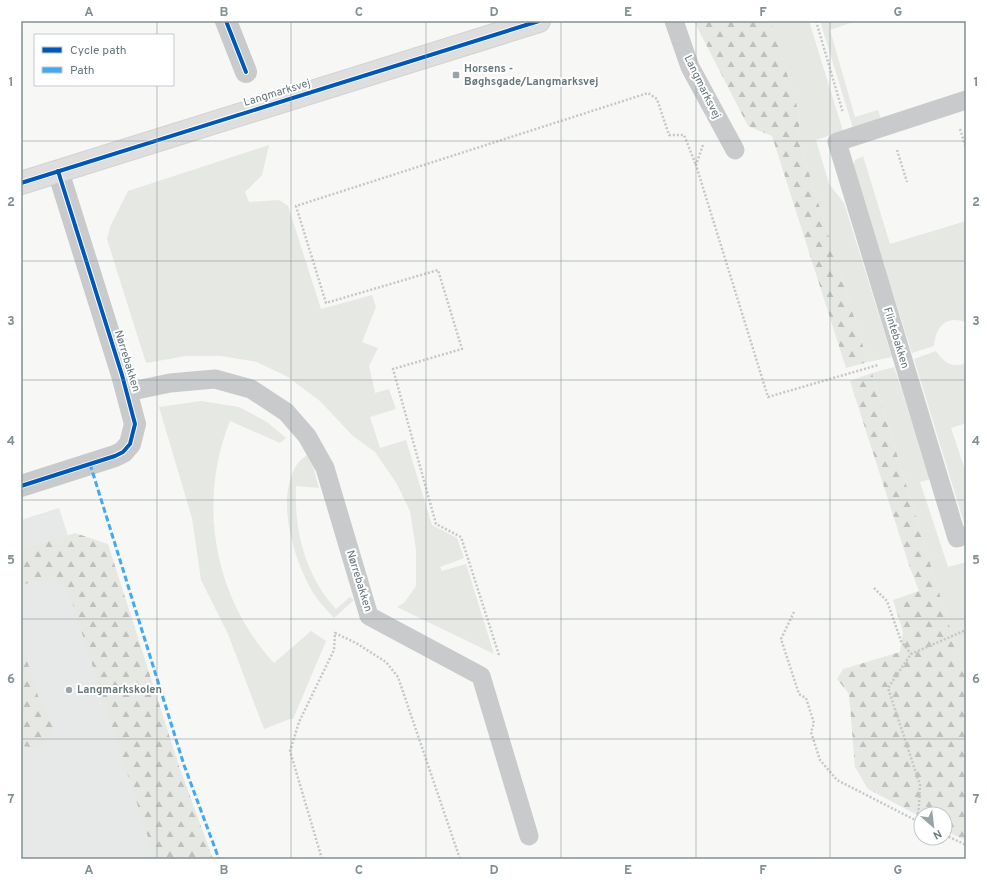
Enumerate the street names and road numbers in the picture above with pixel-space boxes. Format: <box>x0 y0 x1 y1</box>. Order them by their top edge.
street label: Langmarksvej <box>681 53 723 121</box>
street label: Langmarksvej <box>242 76 312 110</box>
street label: Flintebakken <box>880 306 912 370</box>
street label: Nørrebakken <box>111 328 143 394</box>
street label: Nørrebakken <box>343 548 375 614</box>

